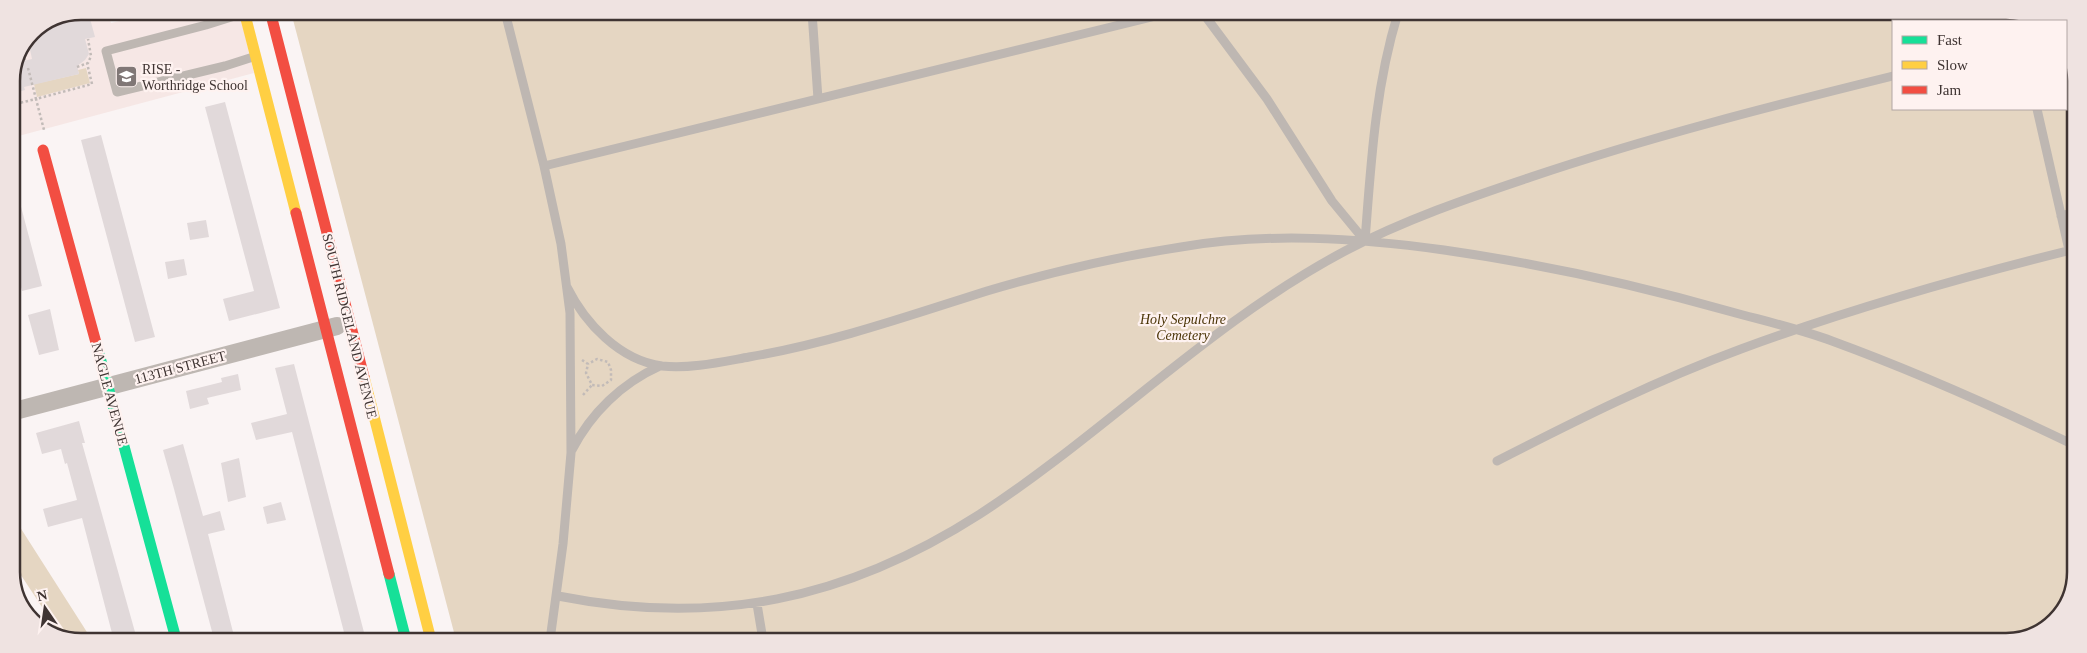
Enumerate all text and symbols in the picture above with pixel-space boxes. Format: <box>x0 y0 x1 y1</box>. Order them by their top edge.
legend <box>1892 20 2067 110</box>
text: Fast <box>1937 32 1963 48</box>
text: Slow <box>1937 57 1968 73</box>
place label: RISE - Worthridge School <box>142 62 248 93</box>
school or university icon: RISE - Worthridge School <box>114 65 138 89</box>
text: Jam <box>1937 82 1961 98</box>
street label: SOUTH RIDGELAND AVENUE <box>319 232 380 420</box>
park label: Holy Sepulchre Cemetery <box>1139 312 1226 343</box>
street label: NAGLE AVENUE <box>89 341 130 447</box>
street label: 113TH STREET <box>133 348 228 387</box>
north arrow <box>20 583 70 633</box>
text: N <box>36 587 49 604</box>

